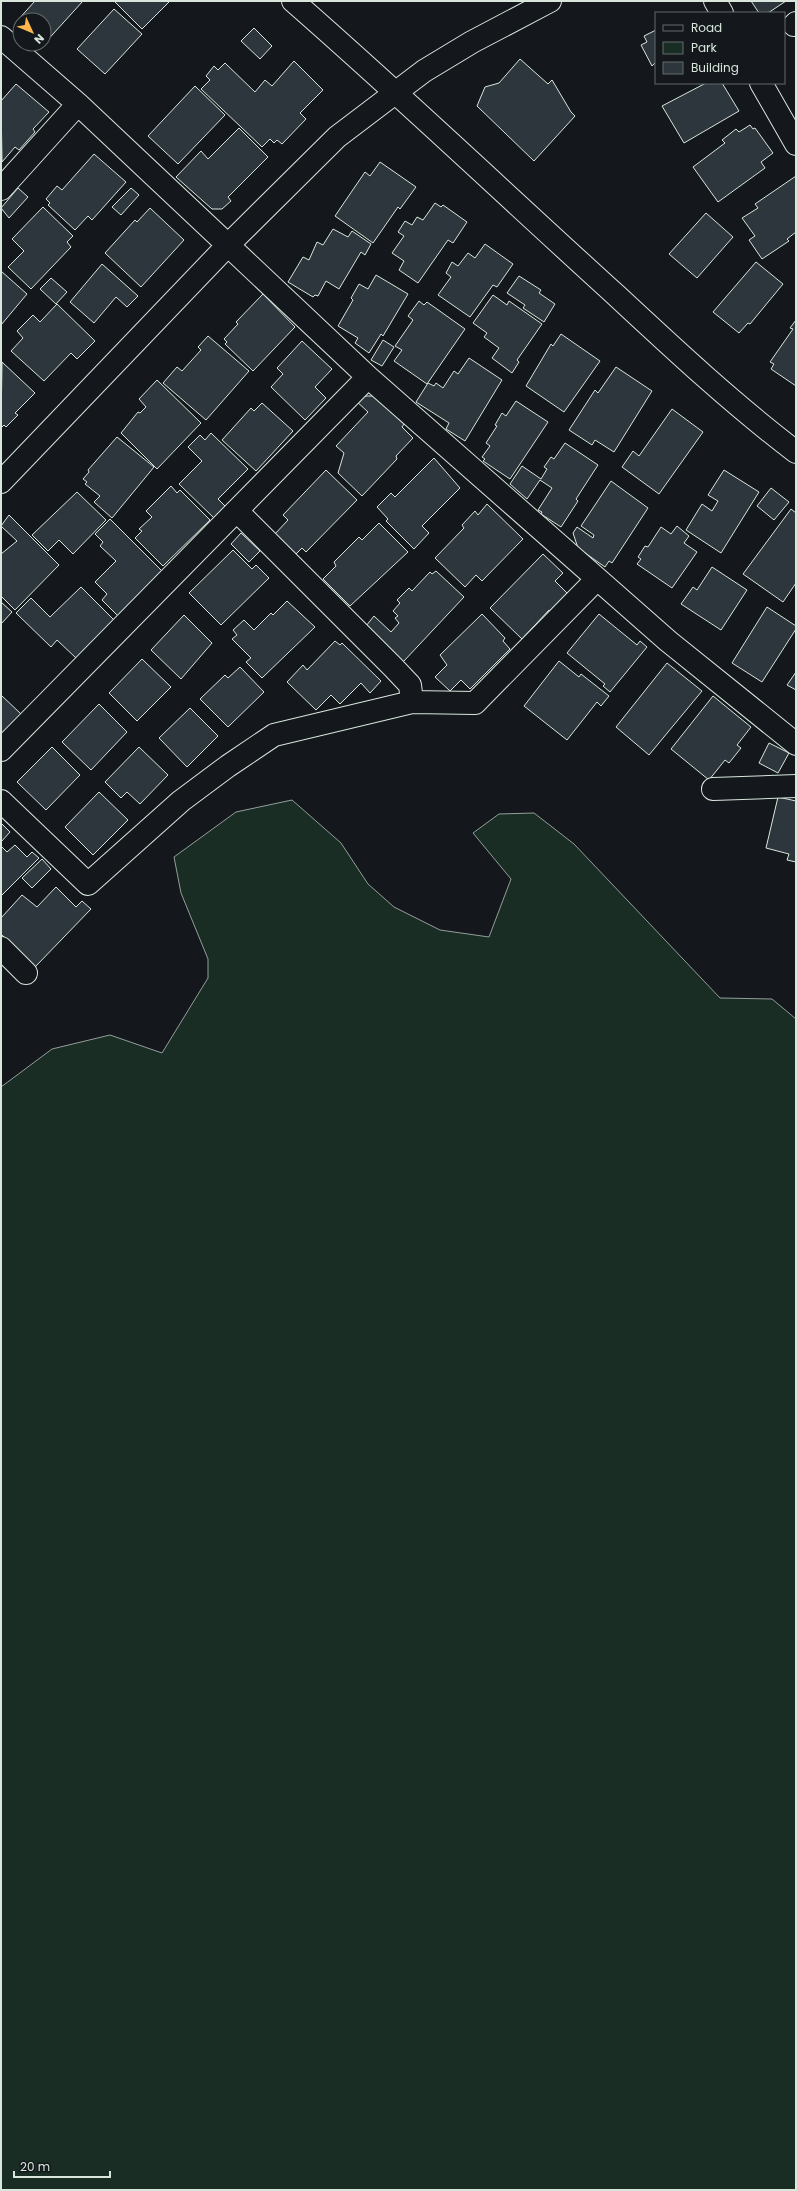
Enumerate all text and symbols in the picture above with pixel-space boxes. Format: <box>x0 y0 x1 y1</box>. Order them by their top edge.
north arrow <box>12 12 52 52</box>
legend <box>655 12 785 84</box>
text: Road <box>691 19 722 36</box>
text: N <box>31 30 48 47</box>
text: Park <box>691 39 718 56</box>
text: Building <box>691 59 739 76</box>
scale bar <box>14 2153 110 2179</box>
text: 20 m <box>20 2158 50 2175</box>

